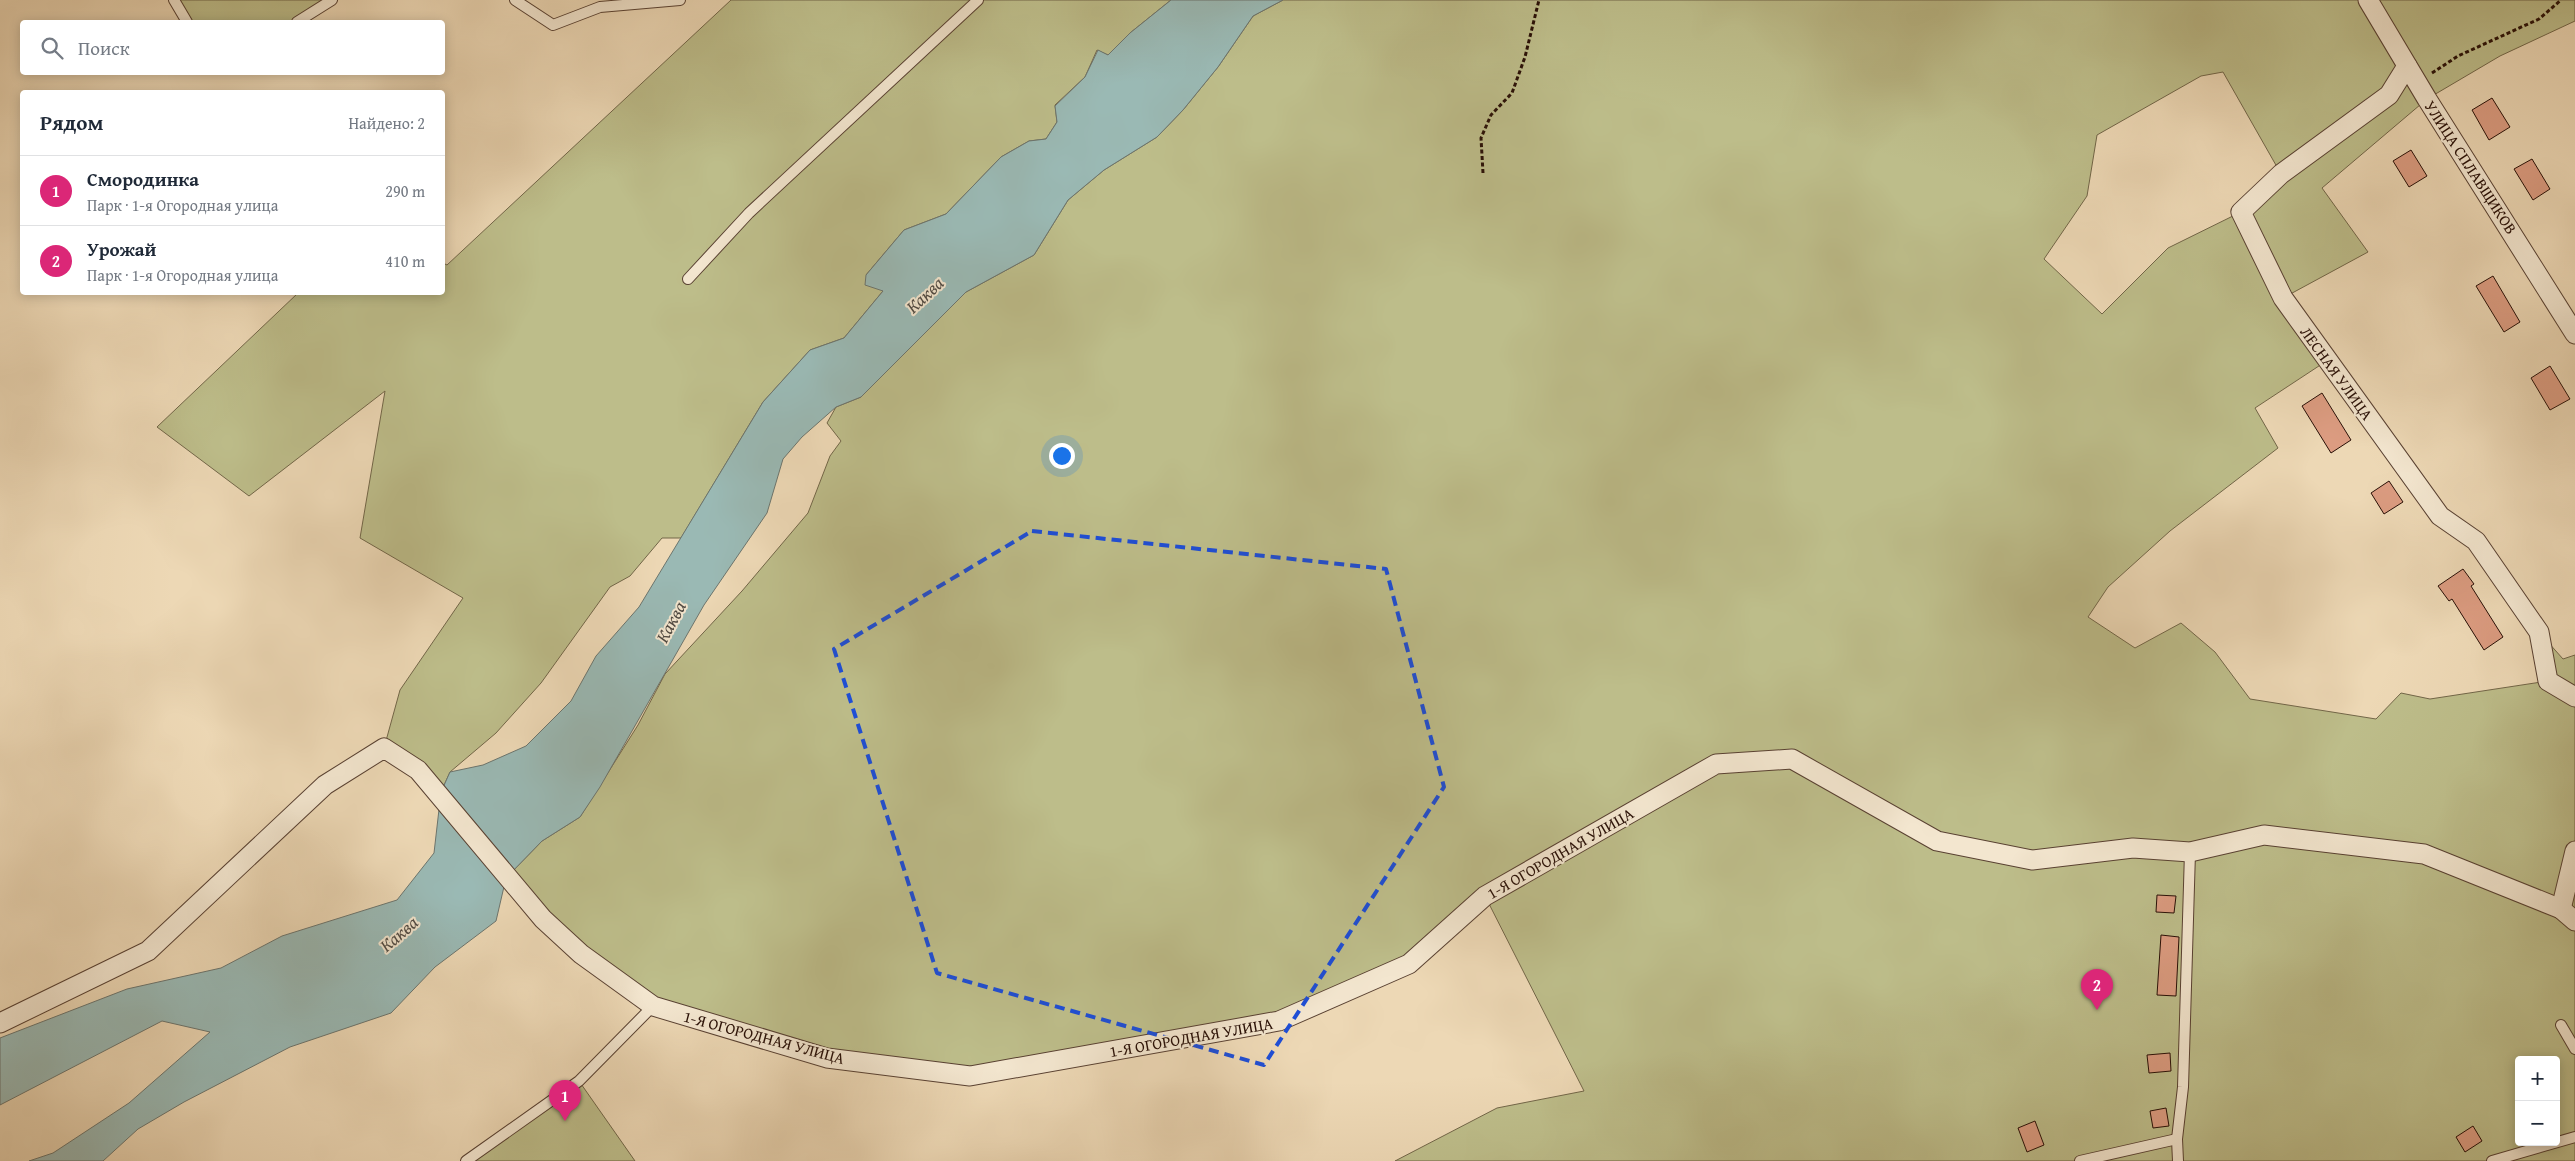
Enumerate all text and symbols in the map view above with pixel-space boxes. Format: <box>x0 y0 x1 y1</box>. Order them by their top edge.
search box <box>20 20 445 75</box>
icon: search <box>38 34 66 62</box>
text: Поиск <box>78 34 130 62</box>
street label: УЛИЦА СПЛАВЩИКОВ <box>2419 95 2523 239</box>
text: Рядом <box>40 107 103 138</box>
text: Найдено: 2 <box>348 111 425 135</box>
text: Смородинка <box>87 165 199 193</box>
text: 1 <box>52 179 60 203</box>
text: 290 m <box>385 179 425 203</box>
text: Парк · 1-я Огородная улица <box>87 193 278 217</box>
text: Урожай <box>87 235 156 263</box>
text: 2 <box>52 249 60 273</box>
text: 410 m <box>385 249 425 273</box>
text: Парк · 1-я Огородная улица <box>87 263 278 287</box>
water label: Каква <box>900 270 950 319</box>
street label: ЛЕСНАЯ УЛИЦА <box>2295 321 2379 425</box>
your location <box>1049 443 1075 469</box>
water label: Каква <box>648 596 693 647</box>
street label: 1-Я ОГОРОДНАЯ УЛИЦА <box>1482 801 1638 905</box>
water label: Каква <box>373 909 424 958</box>
pin: 2 <box>2081 969 2113 1010</box>
street label: 1-Я ОГОРОДНАЯ УЛИЦА <box>681 1004 847 1070</box>
street label: 1-Я ОГОРОДНАЯ УЛИЦА <box>1107 1011 1275 1063</box>
map controls <box>2515 1056 2560 1146</box>
button: + <box>2515 1056 2560 1101</box>
pin: 1 <box>549 1080 581 1121</box>
button: − <box>2515 1101 2560 1146</box>

